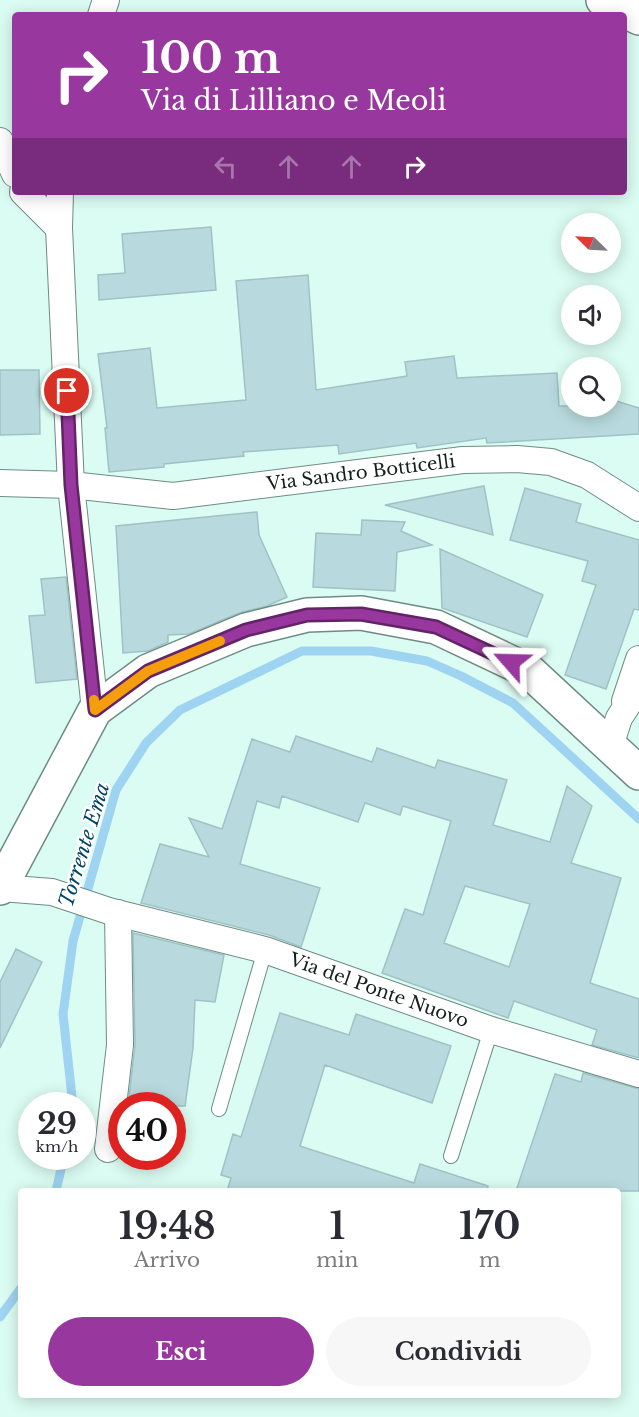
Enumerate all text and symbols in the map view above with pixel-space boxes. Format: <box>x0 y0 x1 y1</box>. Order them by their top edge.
text: 100 m <box>141 32 280 84</box>
icon: right <box>42 36 120 114</box>
text: Via di Lilliano e Meoli <box>141 84 446 117</box>
icon: left <box>209 150 242 183</box>
icon: ahead <box>272 150 305 183</box>
icon: ahead <box>335 150 368 183</box>
icon: right <box>398 150 431 183</box>
north arrow <box>561 213 621 273</box>
map controls <box>561 213 621 417</box>
button: sound <box>561 285 621 345</box>
button: search <box>561 357 621 417</box>
pin <box>41 365 92 416</box>
icon: arrive <box>50 374 83 407</box>
street label: Via Sandro Botticelli <box>264 450 456 495</box>
position arrow <box>479 630 543 694</box>
water label: Torrente Ema <box>54 780 114 910</box>
street label: Via del Ponte Nuovo <box>286 948 472 1032</box>
speed limit sign: 40 <box>108 1092 186 1170</box>
text: 29 <box>37 1105 77 1142</box>
text: km/h <box>36 1137 78 1156</box>
text: 19:48 <box>119 1204 216 1249</box>
text: 1 <box>329 1204 345 1249</box>
text: 170 <box>459 1204 520 1249</box>
text: Arrivo <box>134 1248 200 1272</box>
text: min <box>316 1248 358 1272</box>
text: m <box>479 1248 500 1272</box>
button: Esci <box>48 1317 314 1386</box>
button: Condividi <box>326 1317 591 1386</box>

